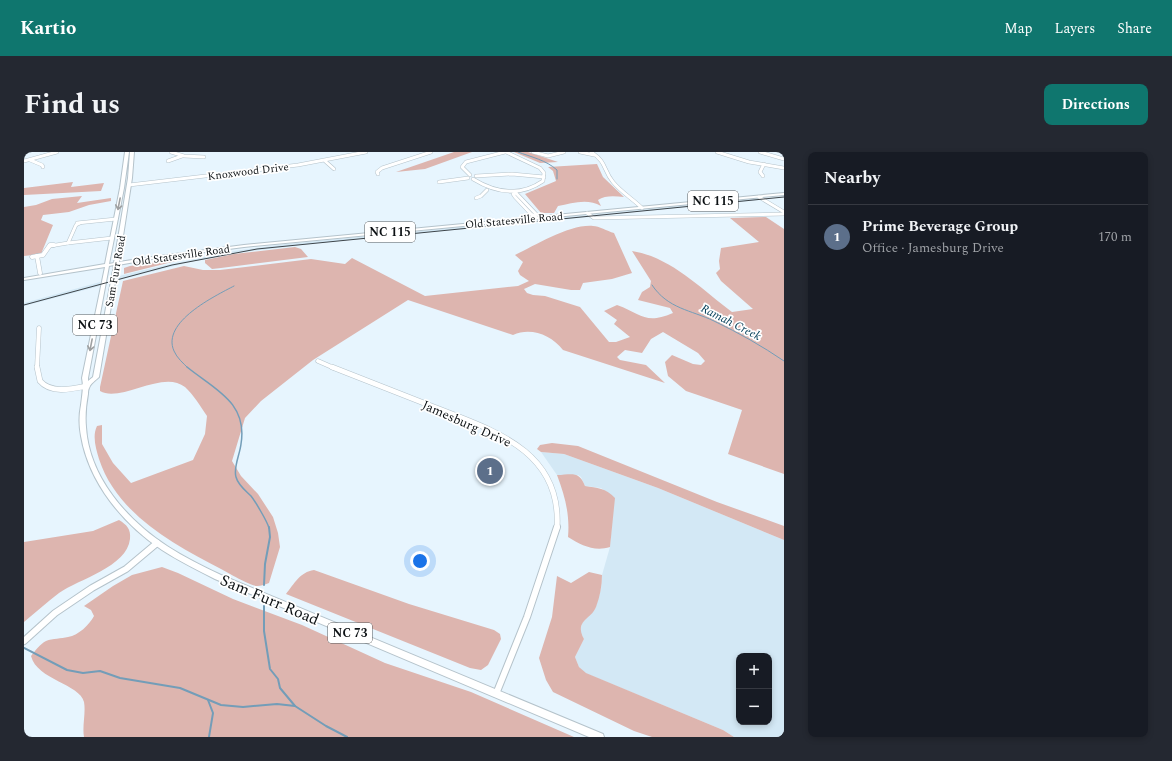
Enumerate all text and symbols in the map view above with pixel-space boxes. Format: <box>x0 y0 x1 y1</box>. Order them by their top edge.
text: Kartio <box>20 14 76 43</box>
text: Map <box>1004 18 1033 39</box>
text: Layers <box>1055 18 1095 39</box>
text: Share <box>1117 18 1152 39</box>
text: Find us <box>24 83 120 126</box>
button: Directions <box>1044 84 1148 125</box>
street label: Knoxwood Drive <box>206 158 290 185</box>
text: Nearby <box>824 165 880 191</box>
road number: NC 115 <box>688 191 738 211</box>
one-way arrow <box>114 197 122 210</box>
street label: Old Statesville Road <box>464 208 564 233</box>
text: Prime Beverage Group <box>862 215 1018 238</box>
road number: NC 115 <box>365 222 415 242</box>
text: 1 <box>833 227 841 247</box>
text: 170 m <box>1098 227 1132 247</box>
street label: Sam Furr Road <box>101 234 130 308</box>
text: Office · Jamesburg Drive <box>862 238 1004 258</box>
street label: Old Statesville Road <box>131 240 231 271</box>
water label: Ramah Creek <box>697 299 765 346</box>
road number: NC 73 <box>73 315 117 335</box>
one-way arrow <box>87 338 95 351</box>
street label: Jamesburg Drive <box>419 395 514 453</box>
pin: 1 <box>477 456 503 486</box>
your location <box>410 551 430 571</box>
street label: Sam Furr Road <box>216 568 323 632</box>
road number: NC 73 <box>328 623 372 643</box>
map controls <box>736 653 772 725</box>
button: + <box>736 653 772 689</box>
button: − <box>736 689 772 725</box>

